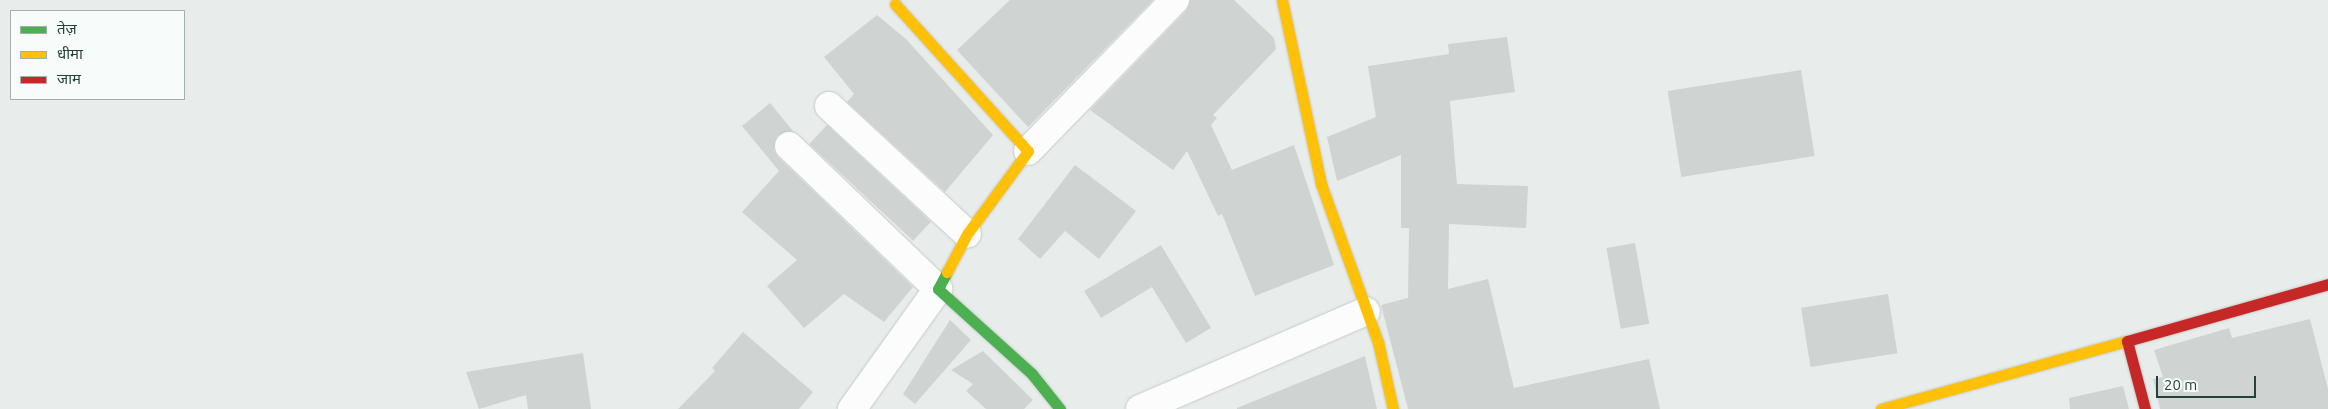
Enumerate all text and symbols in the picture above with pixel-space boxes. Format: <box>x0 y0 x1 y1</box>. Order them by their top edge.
legend <box>10 10 185 100</box>
text: तेज़ <box>57 20 77 37</box>
text: धीमा <box>57 45 83 62</box>
text: जाम <box>57 70 81 87</box>
scale bar <box>2158 366 2258 398</box>
text: 20 m <box>2164 376 2197 393</box>

